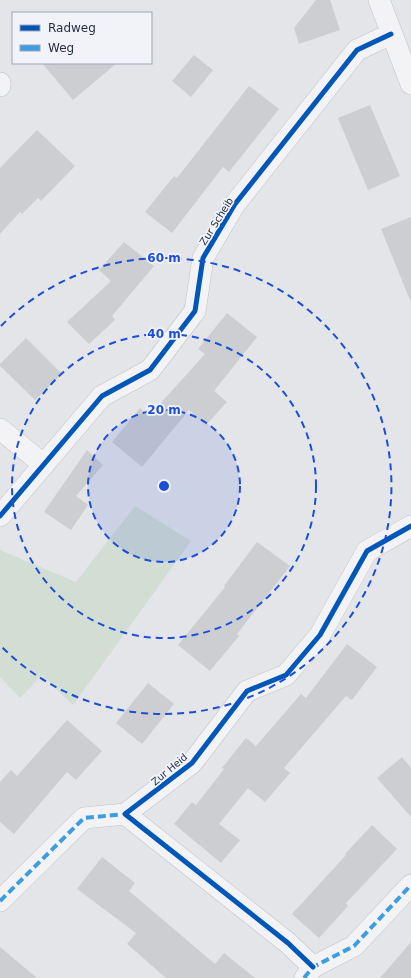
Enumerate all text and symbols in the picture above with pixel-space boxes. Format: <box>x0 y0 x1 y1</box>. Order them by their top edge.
legend <box>12 12 152 64</box>
text: Radweg <box>48 21 96 35</box>
text: Weg <box>48 41 74 55</box>
street label: Zur Scheib <box>197 195 235 247</box>
text: 60 m <box>147 251 181 265</box>
text: 40 m <box>147 327 181 341</box>
text: 20 m <box>147 403 181 417</box>
centre of rings <box>157 479 171 493</box>
street label: Zur Heid <box>149 751 189 788</box>

